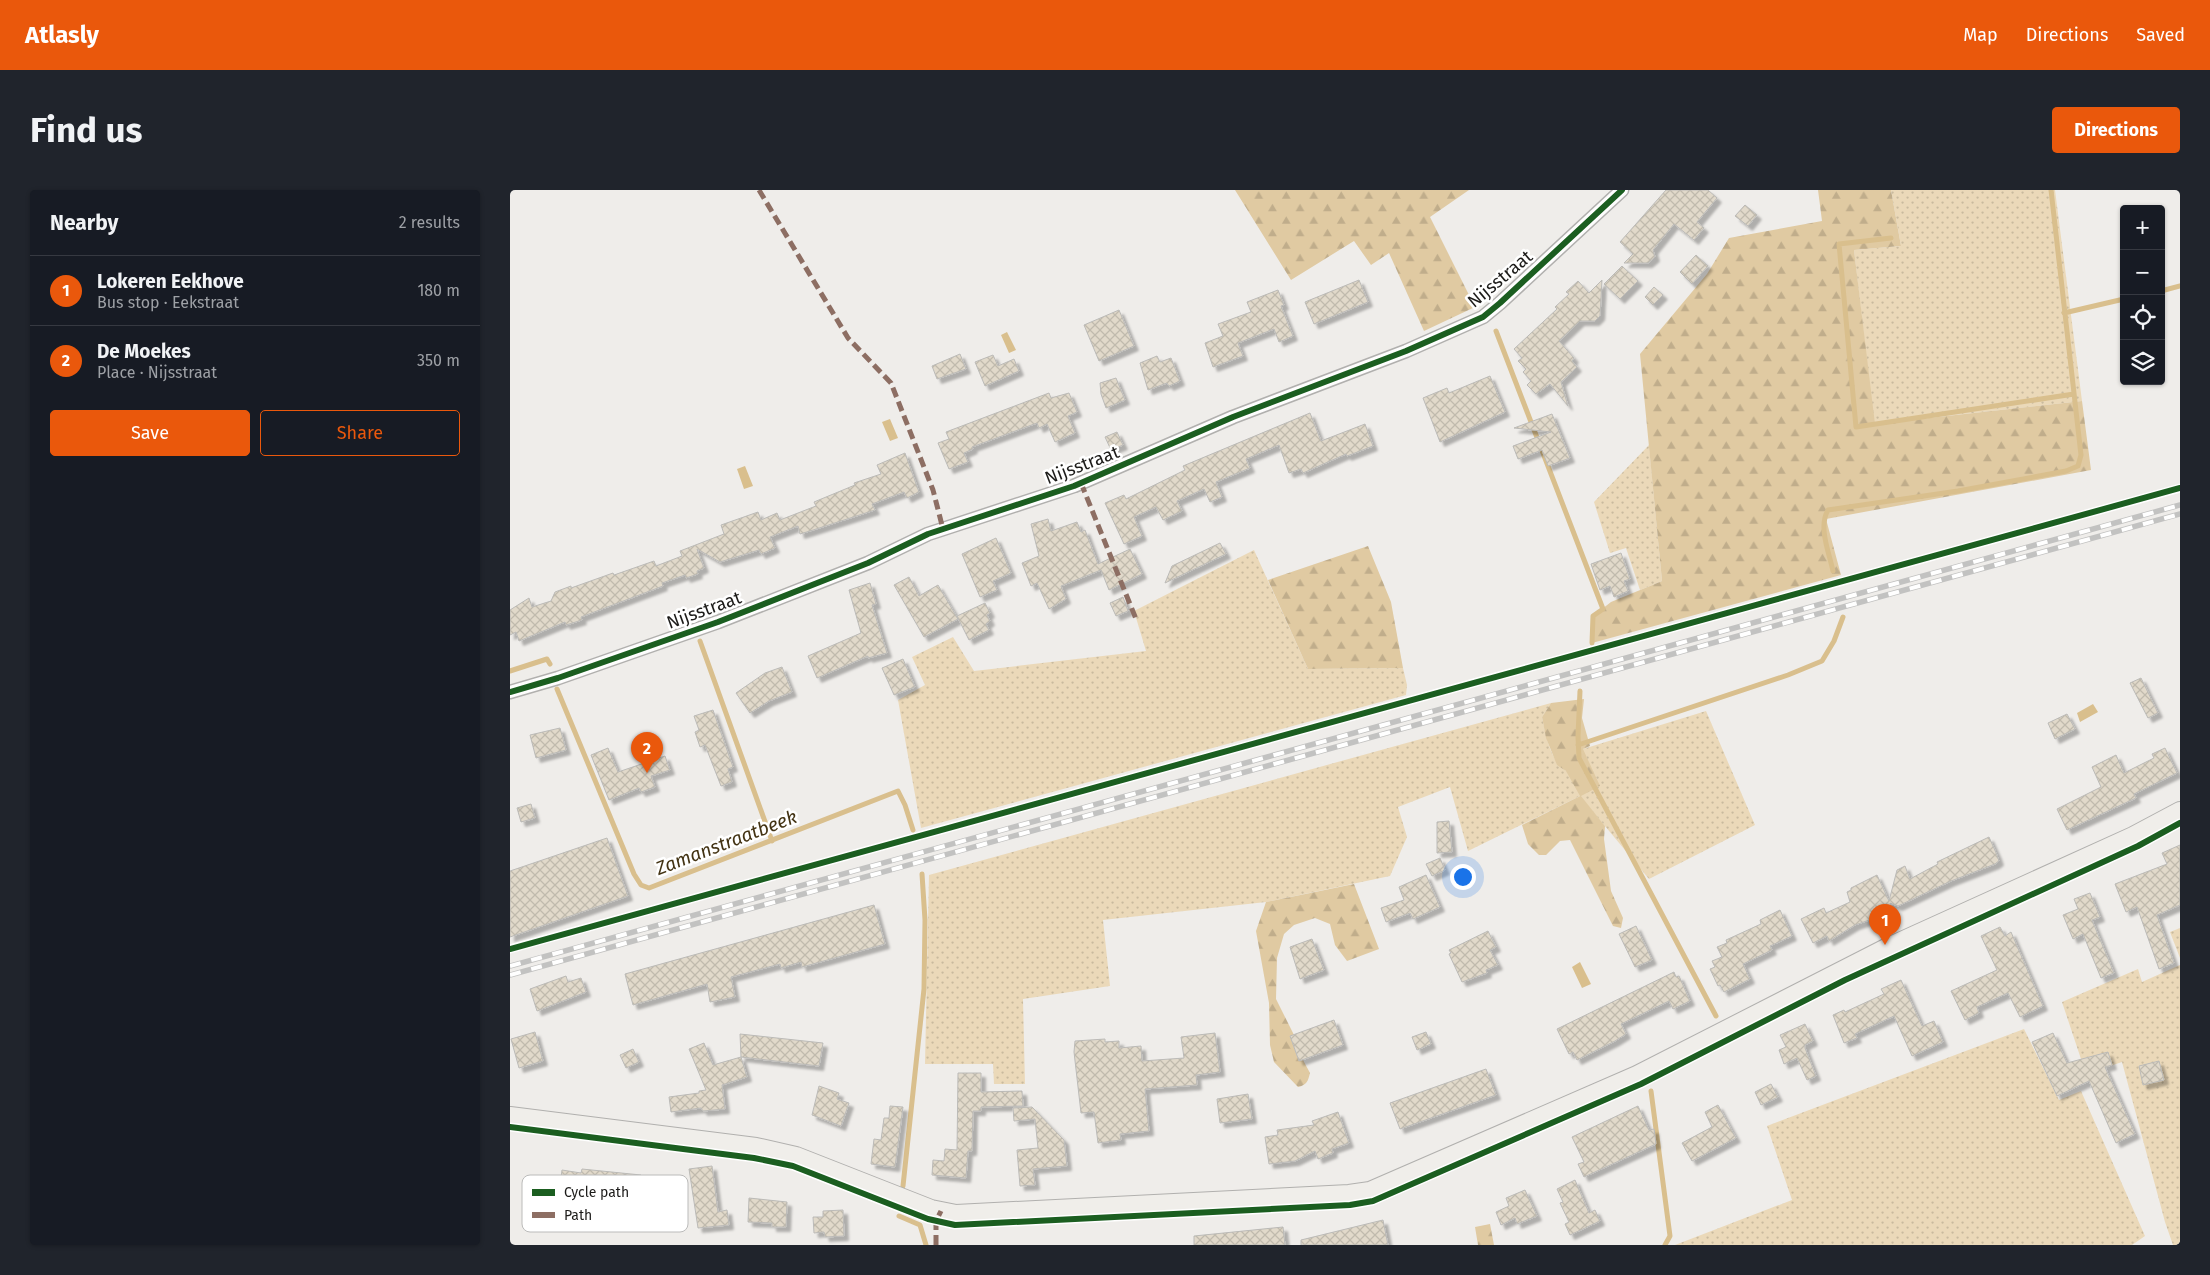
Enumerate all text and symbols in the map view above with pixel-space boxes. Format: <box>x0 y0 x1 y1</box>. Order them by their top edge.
text: Atlasly <box>25 21 99 49</box>
text: Map <box>1963 24 1998 46</box>
text: Directions <box>2026 24 2108 46</box>
text: Saved <box>2136 24 2185 46</box>
button: Directions <box>2052 107 2180 153</box>
text: Find us <box>30 109 142 151</box>
map controls <box>2120 205 2165 385</box>
button: + <box>2120 205 2165 250</box>
text: Nearby <box>50 210 118 236</box>
text: 2 results <box>399 213 460 232</box>
street label: Nijsstraat <box>1463 245 1537 312</box>
button: − <box>2120 250 2165 295</box>
text: Lokeren Eekhove <box>97 270 244 293</box>
text: 1 <box>62 281 70 300</box>
text: 180 m <box>417 281 460 300</box>
text: Bus stop · Eekstraat <box>97 293 239 312</box>
button: locate <box>2120 295 2165 340</box>
text: De Moekes <box>97 340 191 363</box>
button: layers <box>2120 340 2165 385</box>
text: 2 <box>62 351 70 370</box>
text: 350 m <box>417 351 460 370</box>
text: Place · Nijsstraat <box>97 363 217 382</box>
button: Save <box>50 410 250 456</box>
button: Share <box>260 410 460 456</box>
street label: Nijsstraat <box>1042 441 1123 489</box>
street label: Nijsstraat <box>664 586 745 634</box>
pin: 2 <box>631 732 663 773</box>
water label: Zamanstraatbeek <box>651 805 800 880</box>
your location <box>1450 864 1476 890</box>
pin: 1 <box>1869 904 1901 945</box>
legend <box>522 1175 688 1232</box>
text: Cycle path <box>564 1184 629 1201</box>
text: Path <box>564 1207 592 1224</box>

